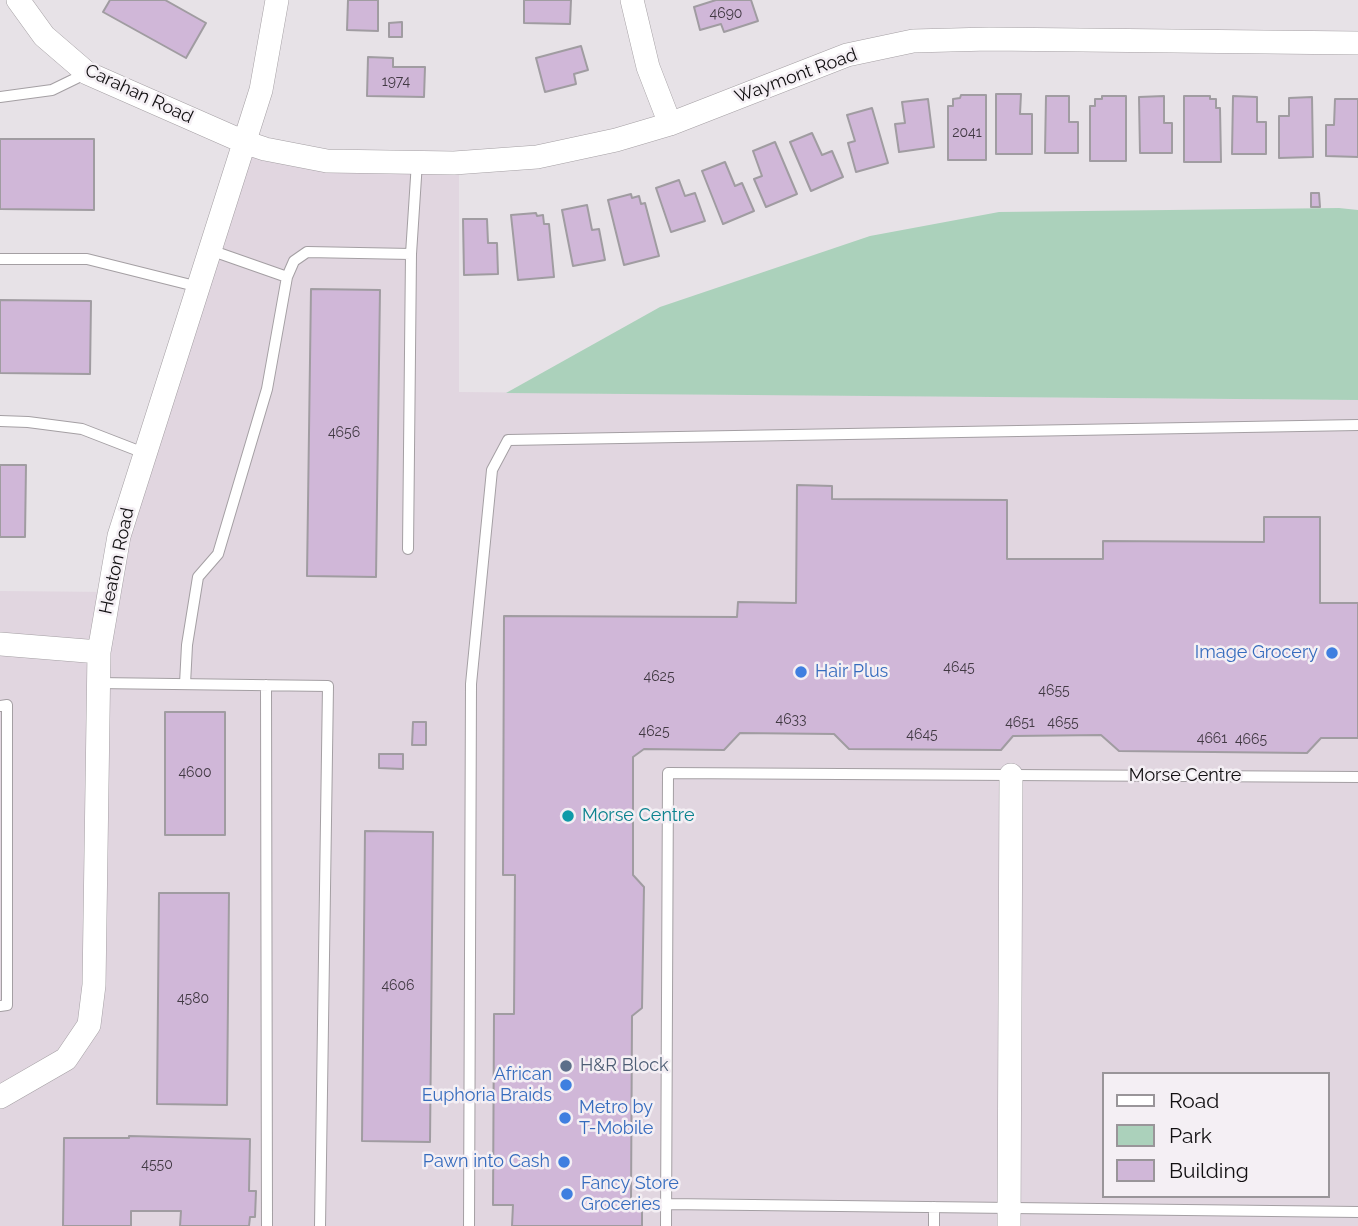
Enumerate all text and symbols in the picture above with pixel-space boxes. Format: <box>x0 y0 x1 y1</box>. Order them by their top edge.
house number: 4690 <box>710 6 742 22</box>
street label: Waymont Road <box>732 44 860 108</box>
street label: Carahan Road <box>82 60 196 128</box>
house number: 1974 <box>382 74 410 90</box>
house number: 2041 <box>952 125 982 141</box>
house number: 4656 <box>328 425 360 441</box>
street label: Heaton Road <box>95 506 139 616</box>
place label: Image Grocery <box>1195 642 1318 664</box>
marker: Image Grocery <box>1324 645 1340 661</box>
house number: 4645 <box>943 660 975 676</box>
place label: Hair Plus <box>815 661 888 683</box>
marker: Hair Plus <box>793 664 809 680</box>
house number: 4625 <box>643 669 675 685</box>
house number: 4655 <box>1038 683 1070 699</box>
house number: 4633 <box>775 712 807 728</box>
house number: 4651 <box>1005 715 1035 731</box>
house number: 4655 <box>1047 715 1079 731</box>
house number: 4625 <box>638 724 670 740</box>
house number: 4645 <box>906 727 938 743</box>
house number: 4661 <box>1197 731 1227 747</box>
house number: 4665 <box>1235 732 1267 748</box>
house number: 4600 <box>178 765 212 781</box>
street label: Morse Centre <box>1129 765 1241 787</box>
place label: Morse Centre <box>582 805 694 827</box>
marker: Morse Centre <box>560 808 576 824</box>
house number: 4606 <box>381 978 415 994</box>
house number: 4580 <box>177 991 209 1007</box>
place label: H&R Block <box>580 1055 669 1077</box>
marker: H&R Block <box>558 1058 574 1074</box>
place label: African Euphoria Braids <box>422 1064 552 1106</box>
legend <box>1102 1072 1330 1198</box>
marker: African Euphoria Braids <box>558 1077 574 1093</box>
text: Road <box>1169 1088 1219 1113</box>
place label: Metro by T-Mobile <box>579 1097 653 1140</box>
marker: Metro by T-Mobile <box>557 1110 573 1126</box>
text: Park <box>1169 1123 1212 1148</box>
place label: Pawn into Cash <box>423 1151 550 1173</box>
marker: Pawn into Cash <box>556 1154 572 1170</box>
house number: 4550 <box>141 1157 173 1173</box>
text: Building <box>1169 1158 1249 1183</box>
place label: Fancy Store Groceries <box>581 1173 679 1216</box>
marker: Fancy Store Groceries <box>559 1186 575 1202</box>

